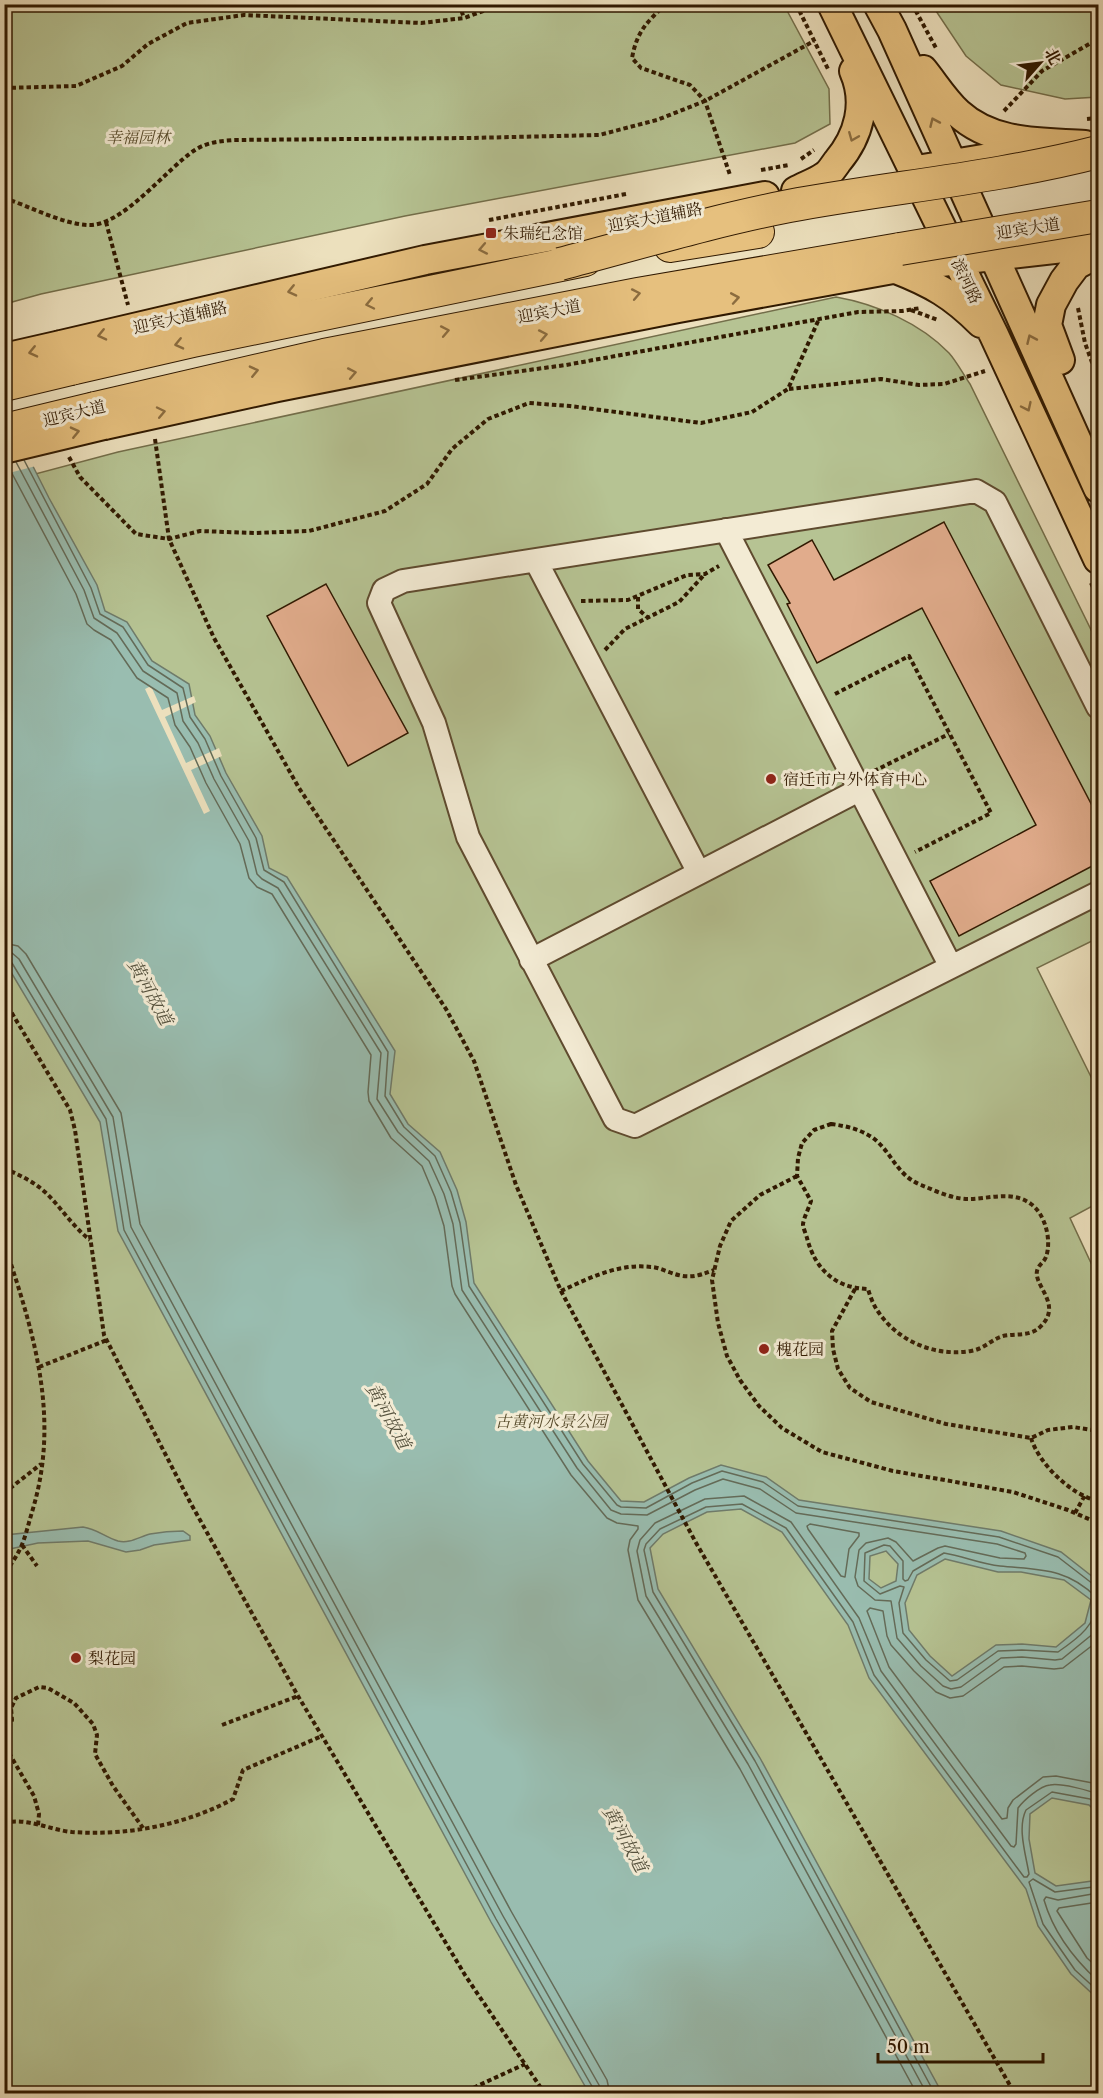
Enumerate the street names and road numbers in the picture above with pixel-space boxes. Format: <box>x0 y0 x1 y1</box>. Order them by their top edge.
street label: 迎宾大道辅路 <box>606 198 704 236</box>
street label: 迎宾大道 <box>995 213 1061 243</box>
street label: 滨河路 <box>947 255 987 307</box>
street label: 迎宾大道 <box>516 295 582 327</box>
street label: 迎宾大道辅路 <box>131 296 229 338</box>
street label: 迎宾大道 <box>41 396 107 430</box>

